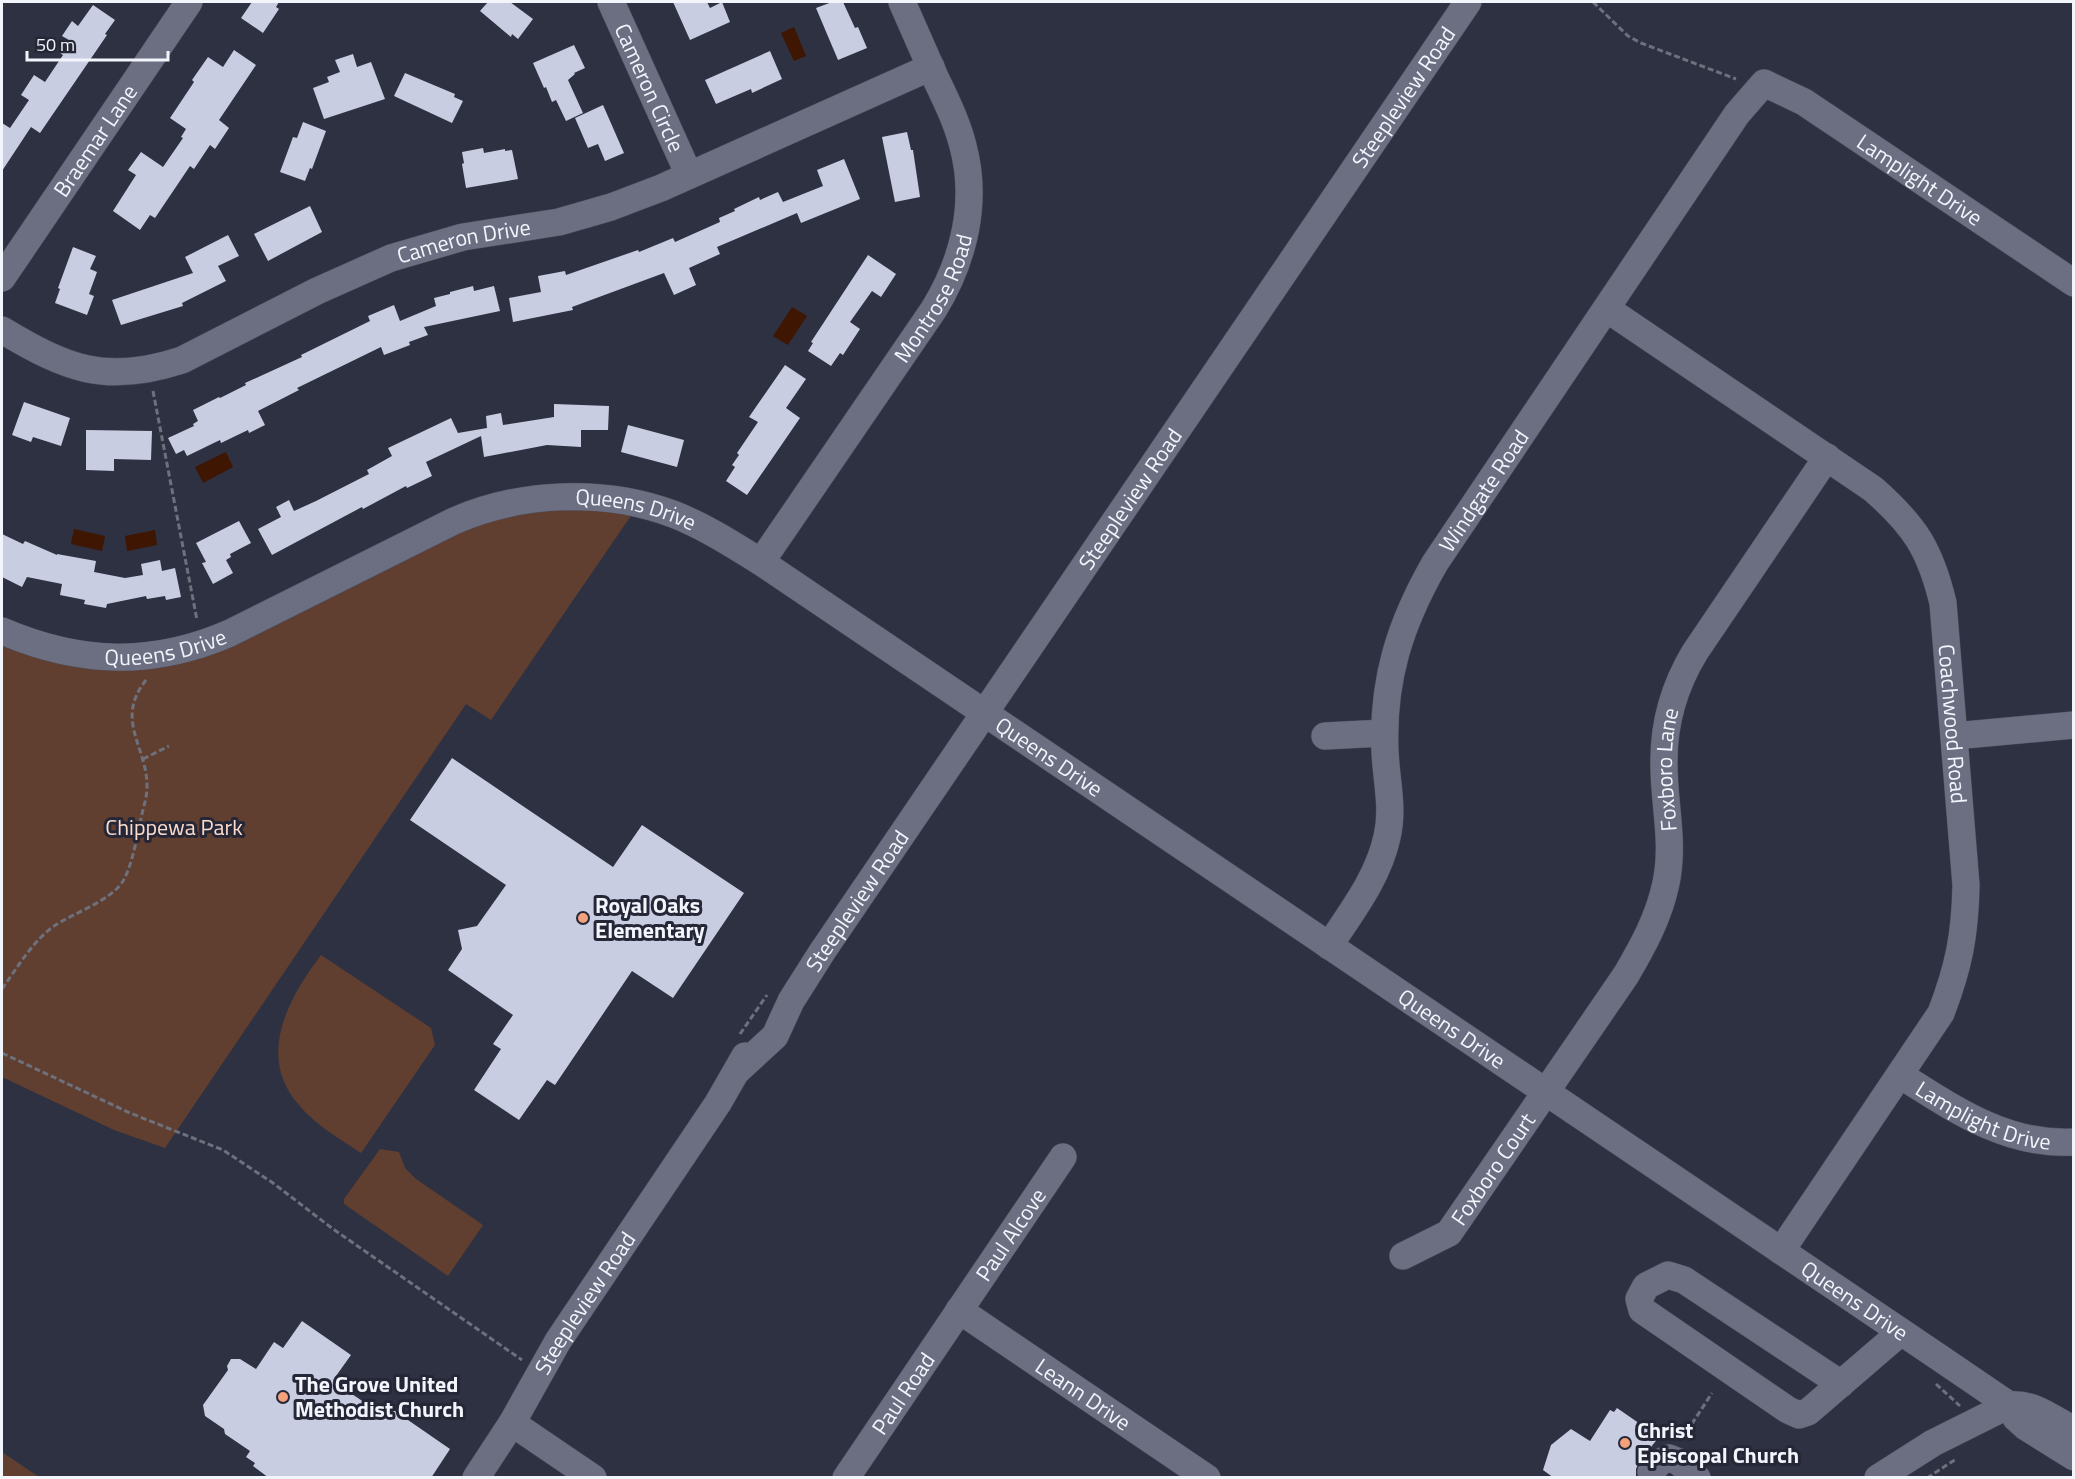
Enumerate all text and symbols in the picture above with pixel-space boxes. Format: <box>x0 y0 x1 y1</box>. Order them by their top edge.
street label: Cameron Circle <box>606 18 694 158</box>
street label: Steepleview Road <box>1343 19 1464 175</box>
scale bar <box>27 24 168 62</box>
text: 50 m <box>36 31 75 58</box>
street label: Braemar Lane <box>45 77 146 204</box>
street label: Lamplight Drive <box>1850 125 1990 234</box>
street label: Cameron Drive <box>393 210 533 272</box>
street label: Montrose Road <box>885 231 981 370</box>
street label: Steepleview Road <box>1070 421 1191 577</box>
street label: Windgate Road <box>1430 423 1537 559</box>
street label: Queens Drive <box>575 480 702 539</box>
street label: Queens Drive <box>104 619 231 674</box>
street label: Coachwood Road <box>1929 643 1976 805</box>
street label: Foxboro Lane <box>1647 704 1687 833</box>
street label: Queens Drive <box>989 708 1110 805</box>
park label: Chippewa Park <box>105 810 243 844</box>
street label: Steepleview Road <box>797 823 917 979</box>
place label: Royal Oaks Elementary <box>595 888 705 947</box>
marker: Royal Oaks Elementary <box>576 911 590 925</box>
street label: Queens Drive <box>1391 980 1513 1077</box>
street label: Lamplight Drive <box>1909 1072 2053 1159</box>
street label: Foxboro Court <box>1442 1106 1544 1232</box>
street label: Paul Alcove <box>967 1181 1054 1288</box>
street label: Steepleview Road <box>525 1225 644 1381</box>
street label: Queens Drive <box>1794 1252 1916 1349</box>
street label: Paul Road <box>863 1345 943 1442</box>
street label: Leann Drive <box>1028 1349 1138 1439</box>
place label: The Grove United Methodist Church <box>295 1367 464 1426</box>
marker: The Grove United Methodist Church <box>276 1390 290 1404</box>
place label: Christ Episcopal Church <box>1637 1413 1799 1472</box>
marker: Christ Episcopal Church <box>1618 1436 1632 1450</box>

